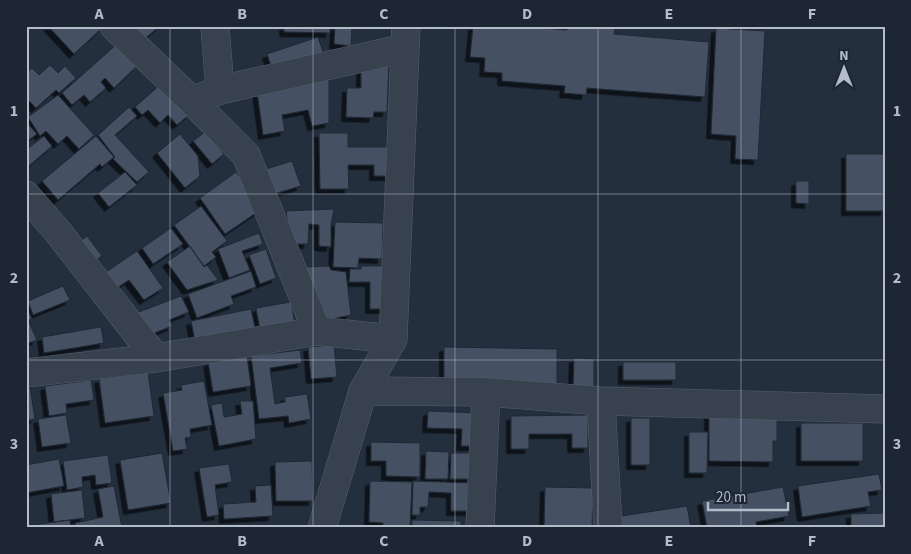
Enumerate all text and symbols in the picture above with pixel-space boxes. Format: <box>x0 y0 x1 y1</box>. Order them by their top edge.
text: A <box>93 3 104 25</box>
text: B <box>237 3 247 25</box>
text: C <box>379 3 389 25</box>
text: D <box>522 3 532 25</box>
text: E <box>665 3 673 25</box>
text: F <box>808 3 816 25</box>
north arrow <box>818 42 868 92</box>
text: N <box>839 46 849 66</box>
text: 1 <box>10 100 18 122</box>
text: 1 <box>893 100 901 122</box>
text: 2 <box>10 267 18 289</box>
text: 2 <box>893 267 901 289</box>
text: 3 <box>10 433 18 455</box>
text: 3 <box>893 433 901 455</box>
scale bar <box>708 479 788 511</box>
text: 20 m <box>716 487 746 508</box>
text: A <box>93 530 104 552</box>
text: B <box>237 530 247 552</box>
text: C <box>379 530 389 552</box>
text: D <box>522 530 532 552</box>
text: E <box>665 530 673 552</box>
text: F <box>808 530 816 552</box>

